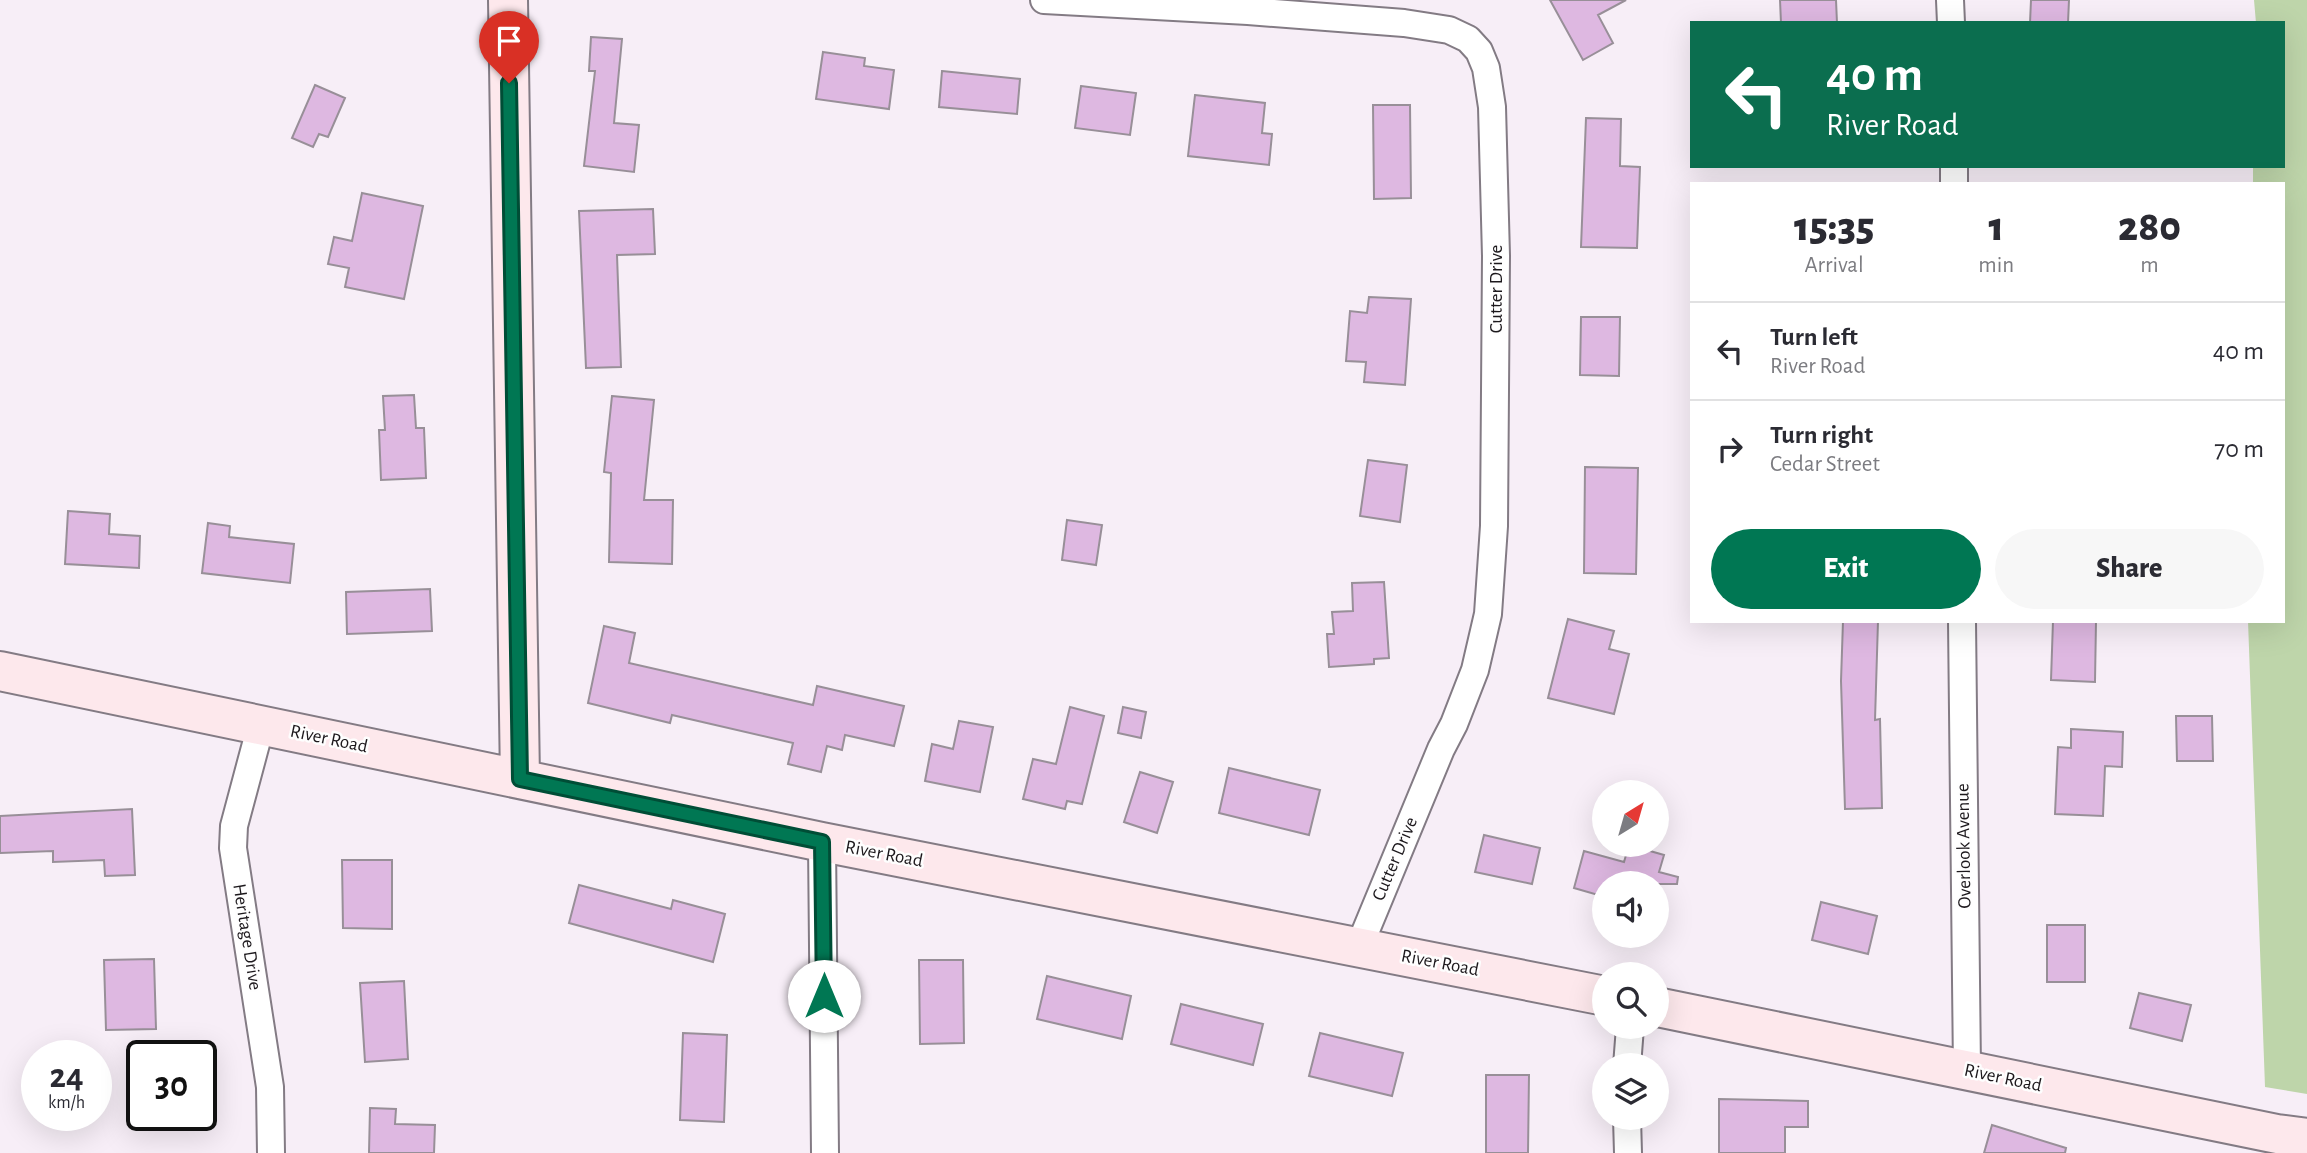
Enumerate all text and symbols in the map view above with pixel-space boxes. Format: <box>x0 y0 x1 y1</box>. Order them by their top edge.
pin <box>479 11 539 83</box>
icon: arrive <box>490 22 528 60</box>
icon: left <box>1711 49 1802 140</box>
text: 40 m <box>1826 51 1923 100</box>
text: River Road <box>1826 109 1959 141</box>
text: 15:35 <box>1794 206 1874 248</box>
text: 1 <box>1988 206 2004 248</box>
text: 280 <box>2118 206 2181 248</box>
street label: Cutter Drive <box>1487 245 1506 333</box>
text: Arrival <box>1805 254 1864 277</box>
text: min <box>1978 254 2014 277</box>
text: m <box>2140 254 2159 277</box>
text: Turn left <box>1770 324 1858 350</box>
icon: left <box>1711 332 1749 370</box>
text: 40 m <box>2213 338 2264 364</box>
text: River Road <box>1770 355 1865 378</box>
text: Turn right <box>1770 422 1873 448</box>
icon: right <box>1711 430 1749 468</box>
text: 70 m <box>2214 436 2264 462</box>
text: Cedar Street <box>1770 453 1880 476</box>
button: Exit <box>1711 529 1981 609</box>
button: Share <box>1995 529 2264 609</box>
street label: River Road <box>289 722 370 757</box>
north arrow <box>1592 780 1670 858</box>
map controls <box>1592 780 1669 1130</box>
street label: Overlook Avenue <box>1953 783 1975 909</box>
street label: Cutter Drive <box>1369 814 1421 904</box>
street label: River Road <box>844 837 925 871</box>
button: sound <box>1592 871 1669 948</box>
street label: Heritage Drive <box>229 882 265 992</box>
street label: River Road <box>1400 946 1481 980</box>
position arrow <box>787 959 861 1033</box>
button: search <box>1592 962 1669 1039</box>
speed limit sign: 30 <box>126 1040 217 1131</box>
button: layers <box>1592 1053 1669 1130</box>
text: 24 <box>49 1059 84 1094</box>
street label: River Road <box>1963 1061 2044 1096</box>
text: km/h <box>48 1094 85 1112</box>

